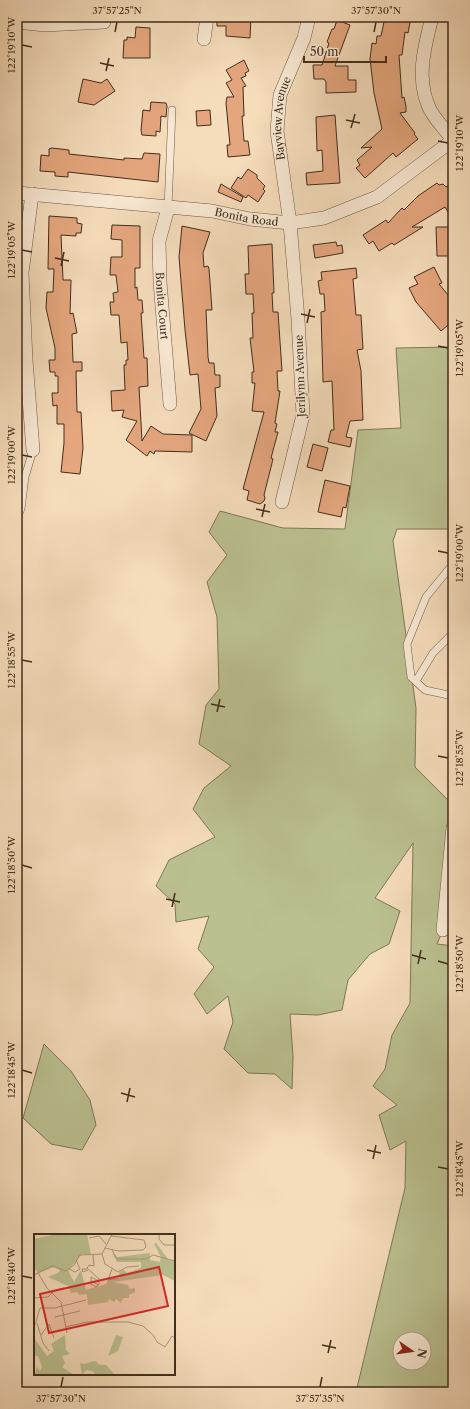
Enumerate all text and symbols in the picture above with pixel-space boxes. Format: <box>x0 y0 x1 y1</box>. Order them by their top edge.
text: 37°57'25"N <box>92 4 142 17</box>
text: 37°57'30"N <box>351 4 401 17</box>
text: 122°19'10"W <box>5 16 18 73</box>
scale bar <box>304 38 386 64</box>
text: 50 m <box>310 44 339 59</box>
street label: Bayview Avenue <box>270 74 294 161</box>
text: 122°19'10"W <box>453 114 466 171</box>
street label: Bonita Road <box>213 205 279 229</box>
text: 122°19'05"W <box>5 220 18 279</box>
street label: Bonita Court <box>153 272 172 340</box>
text: 122°19'05"W <box>453 318 466 377</box>
street label: Jerilynn Avenue <box>292 334 309 419</box>
text: 122°19'00"W <box>5 425 18 484</box>
text: 122°19'00"W <box>453 523 466 582</box>
text: 122°18'55"W <box>5 631 18 688</box>
text: 122°18'55"W <box>453 729 466 786</box>
text: 122°18'50"W <box>5 835 18 894</box>
text: 122°18'50"W <box>453 934 466 993</box>
text: 122°18'45"W <box>5 1041 18 1098</box>
text: 122°18'45"W <box>453 1140 466 1197</box>
inset map <box>34 1234 175 1375</box>
text: 122°18'40"W <box>5 1246 18 1305</box>
north arrow <box>392 1331 432 1371</box>
text: N <box>414 1347 430 1360</box>
text: 37°57'30"N <box>36 1392 86 1405</box>
text: 37°57'35"N <box>295 1392 345 1405</box>

